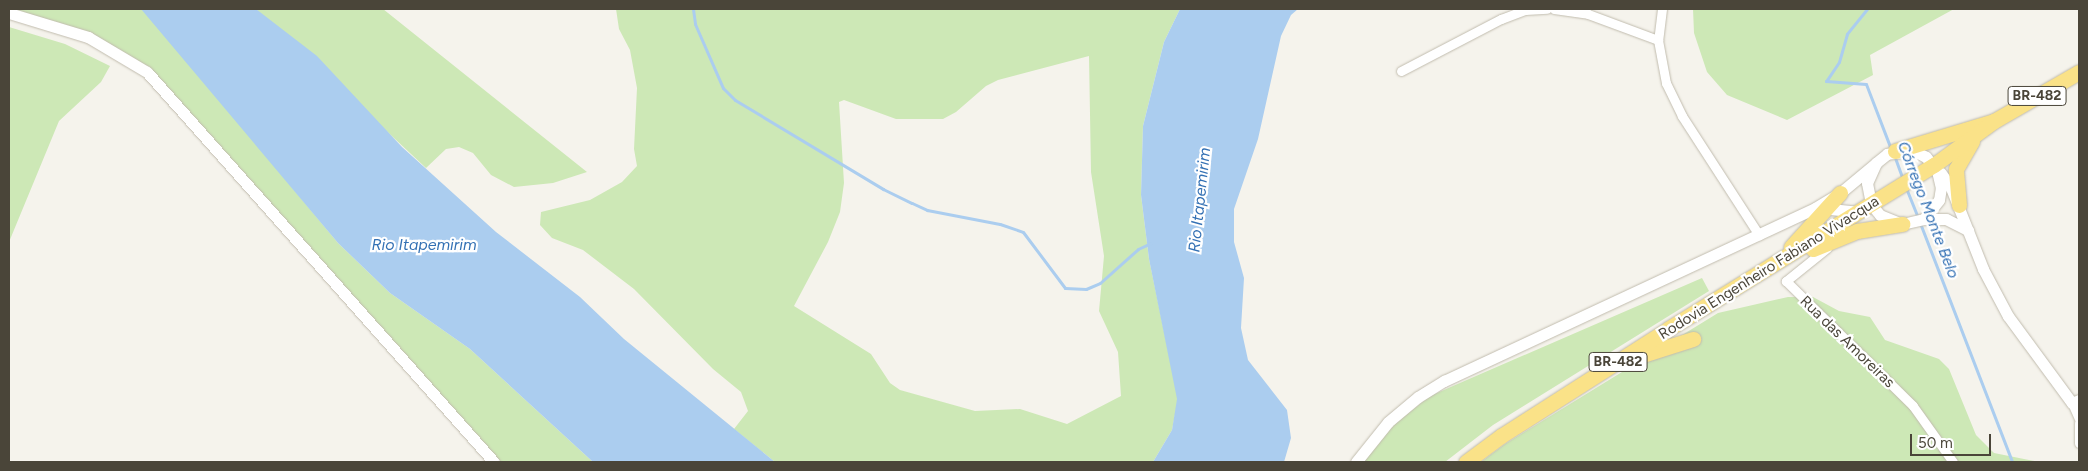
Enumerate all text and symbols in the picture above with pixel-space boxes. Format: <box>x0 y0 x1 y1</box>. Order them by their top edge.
road number: BR-482 <box>2007 84 2067 108</box>
water label: Córrego Monte Belo <box>1893 139 1963 281</box>
water label: Rio Itapemirim <box>1185 147 1215 253</box>
street label: Rodovia Engenheiro Fabiano Vivacqua <box>1655 192 1883 344</box>
water label: Rio Itapemirim <box>371 235 477 255</box>
street label: Rua das Amoreiras <box>1796 292 1898 392</box>
road number: BR-482 <box>1588 351 1648 374</box>
scale bar <box>1913 424 1994 456</box>
text: 50 m <box>1918 434 1953 452</box>

